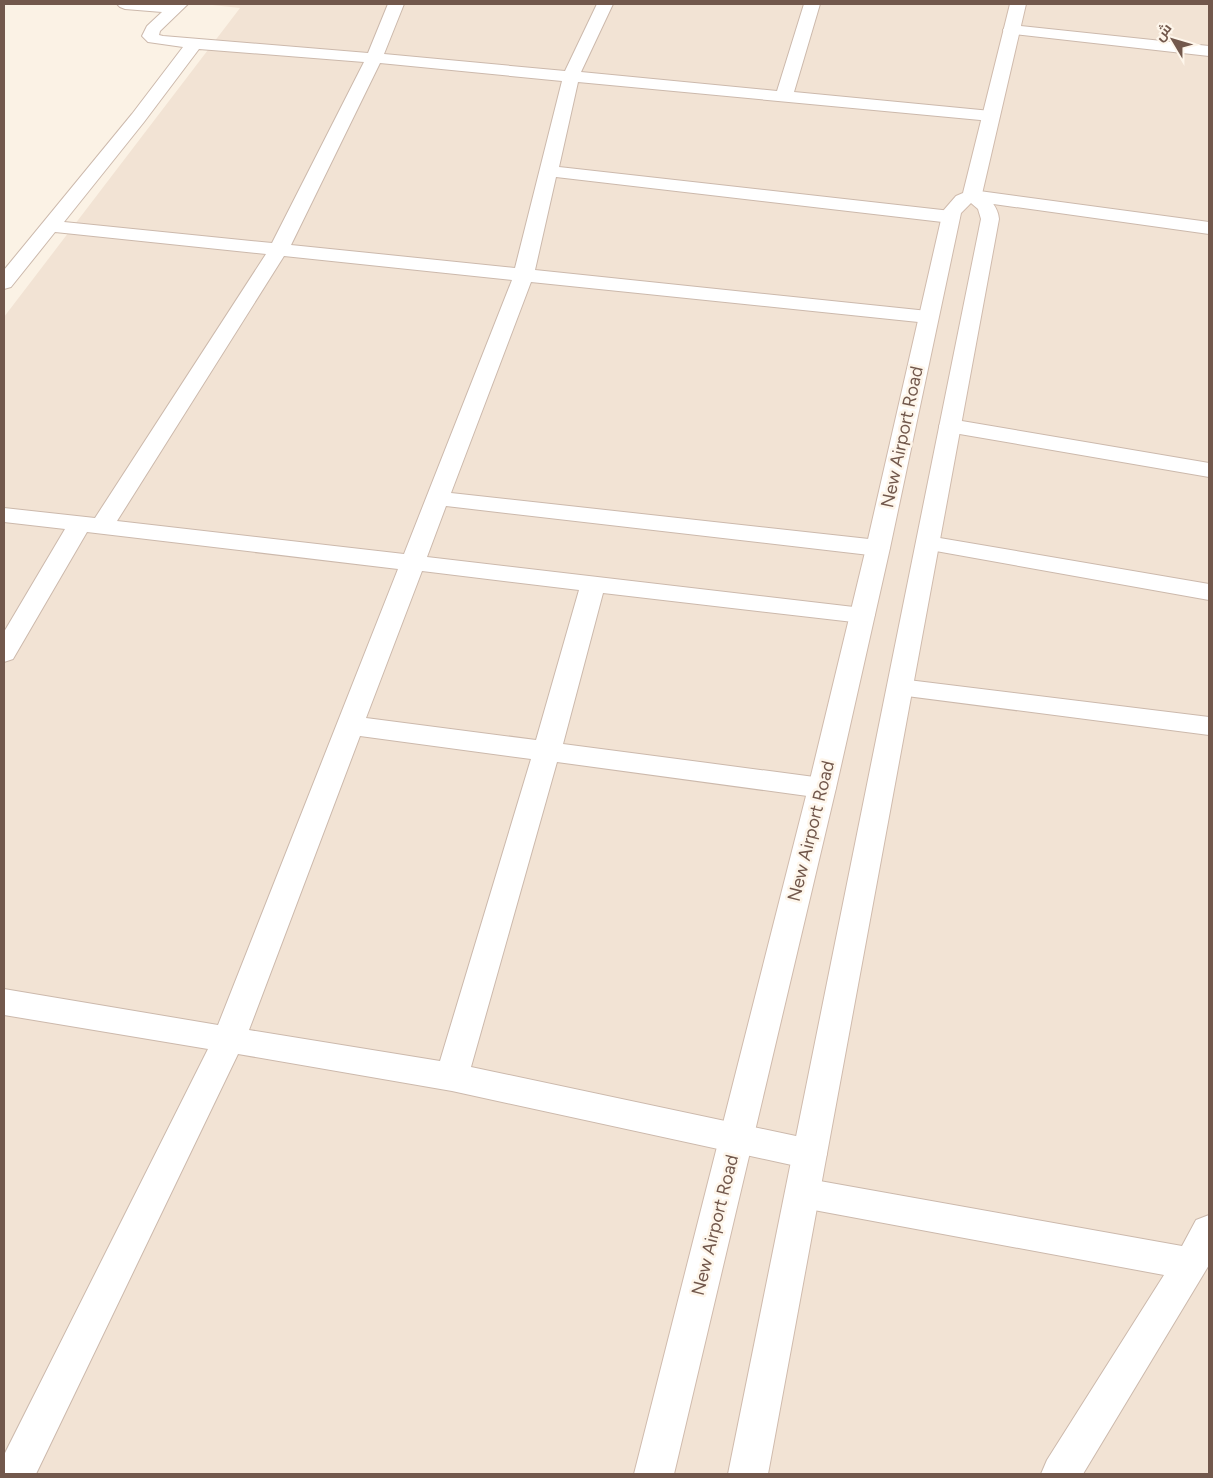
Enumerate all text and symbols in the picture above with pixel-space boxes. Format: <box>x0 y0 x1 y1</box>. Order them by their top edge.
north arrow <box>1148 15 1198 65</box>
text: ش <box>1151 20 1175 45</box>
street label: New Airport Road <box>876 364 928 510</box>
street label: New Airport Road <box>783 758 839 904</box>
street label: New Airport Road <box>687 1152 743 1298</box>

